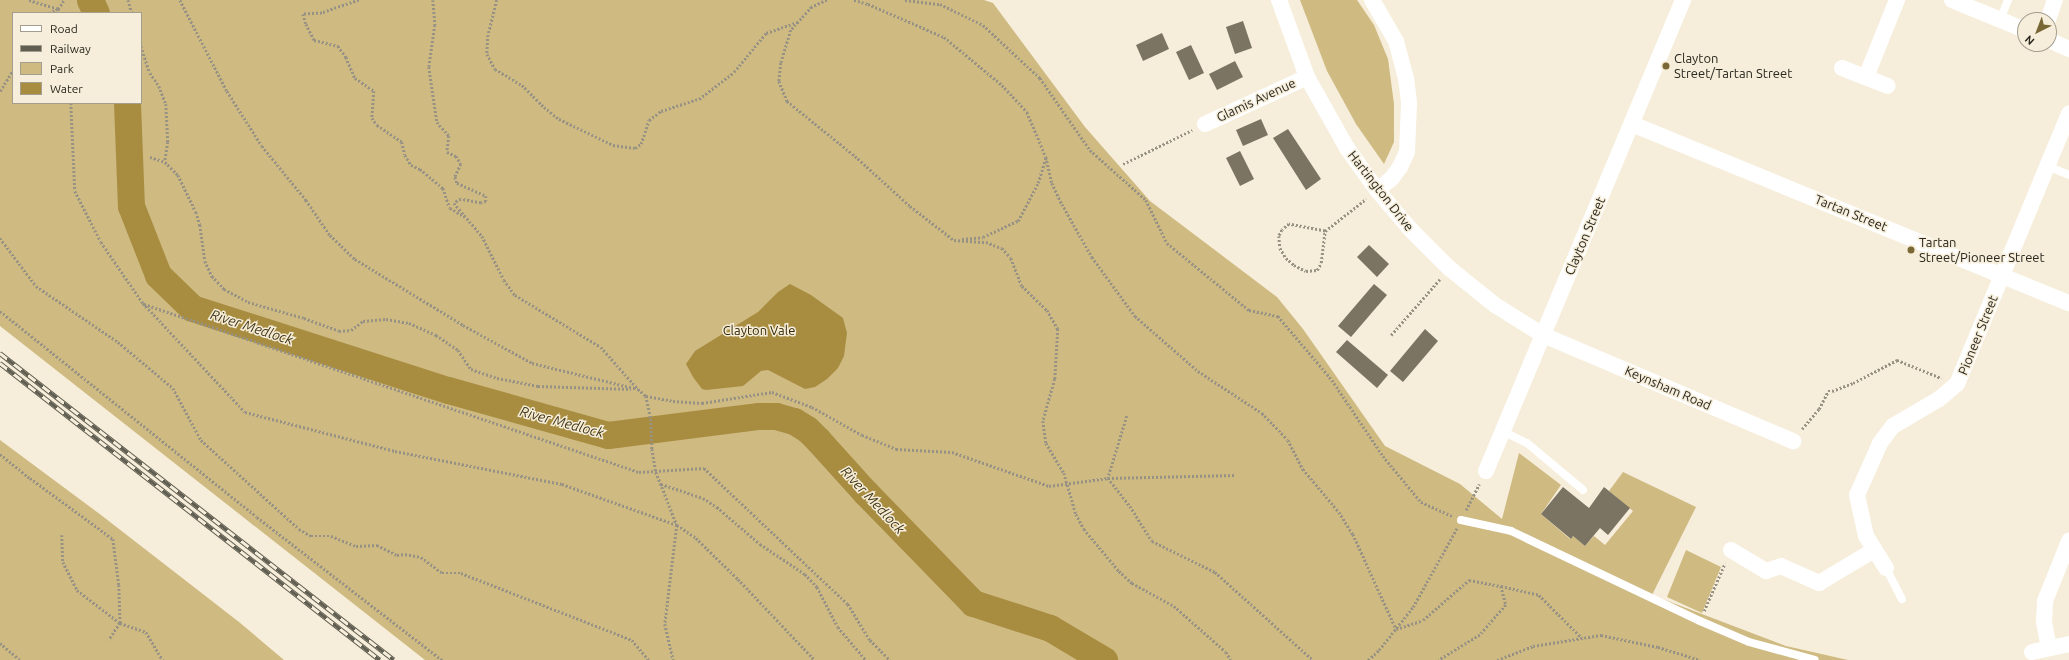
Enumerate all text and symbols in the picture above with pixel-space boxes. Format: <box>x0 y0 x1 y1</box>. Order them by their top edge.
legend <box>12 12 142 104</box>
north arrow <box>2017 12 2057 52</box>
text: Road <box>50 22 78 35</box>
text: N <box>2023 33 2037 47</box>
text: Railway <box>50 42 91 55</box>
place label: Clayton Street/Tartan Street <box>1674 51 1792 82</box>
marker: Clayton Street/Tartan Street <box>1661 61 1671 71</box>
text: Park <box>50 62 74 75</box>
street label: Glamis Avenue <box>1214 75 1298 125</box>
text: Water <box>50 82 83 95</box>
street label: Hartington Drive <box>1345 148 1417 234</box>
street label: Tartan Street <box>1812 191 1890 235</box>
street label: Clayton Street <box>1561 194 1609 278</box>
place label: Tartan Street/Pioneer Street <box>1919 235 2045 266</box>
marker: Tartan Street/Pioneer Street <box>1906 245 1916 255</box>
street label: Pioneer Street <box>1955 293 2001 377</box>
water label: River Medlock <box>208 306 296 348</box>
park label: Clayton Vale <box>723 322 795 338</box>
street label: Keynsham Road <box>1622 363 1714 413</box>
water label: River Medlock <box>518 403 606 441</box>
water label: River Medlock <box>837 463 909 537</box>

